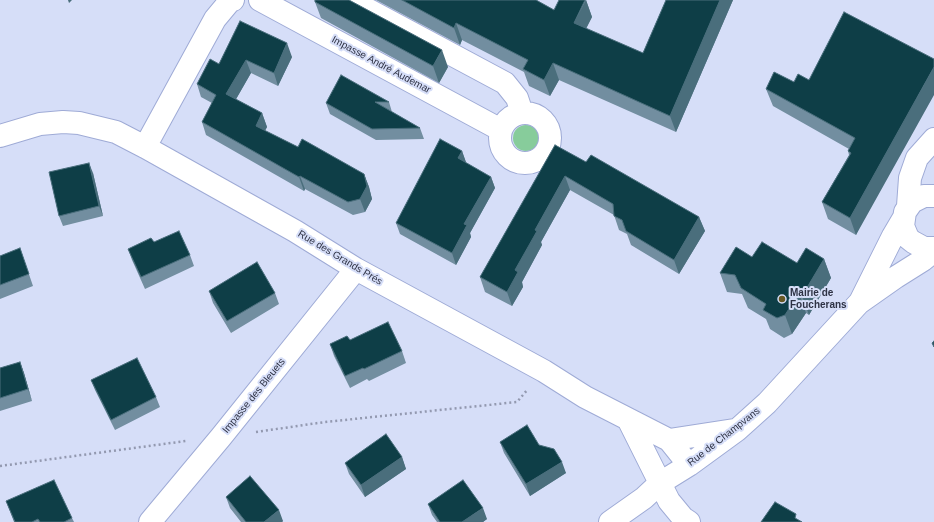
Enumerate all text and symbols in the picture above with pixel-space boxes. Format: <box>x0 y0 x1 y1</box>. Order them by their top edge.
street label: Impasse André Audemar <box>329 34 433 96</box>
street label: Rue des Grands Prés <box>296 228 384 288</box>
place label: Mairie de Foucherans <box>790 287 847 310</box>
marker: Mairie de Foucherans <box>777 294 787 304</box>
street label: Impasse des Bleuets <box>220 356 288 436</box>
street label: Rue de Champvans <box>685 405 763 469</box>

